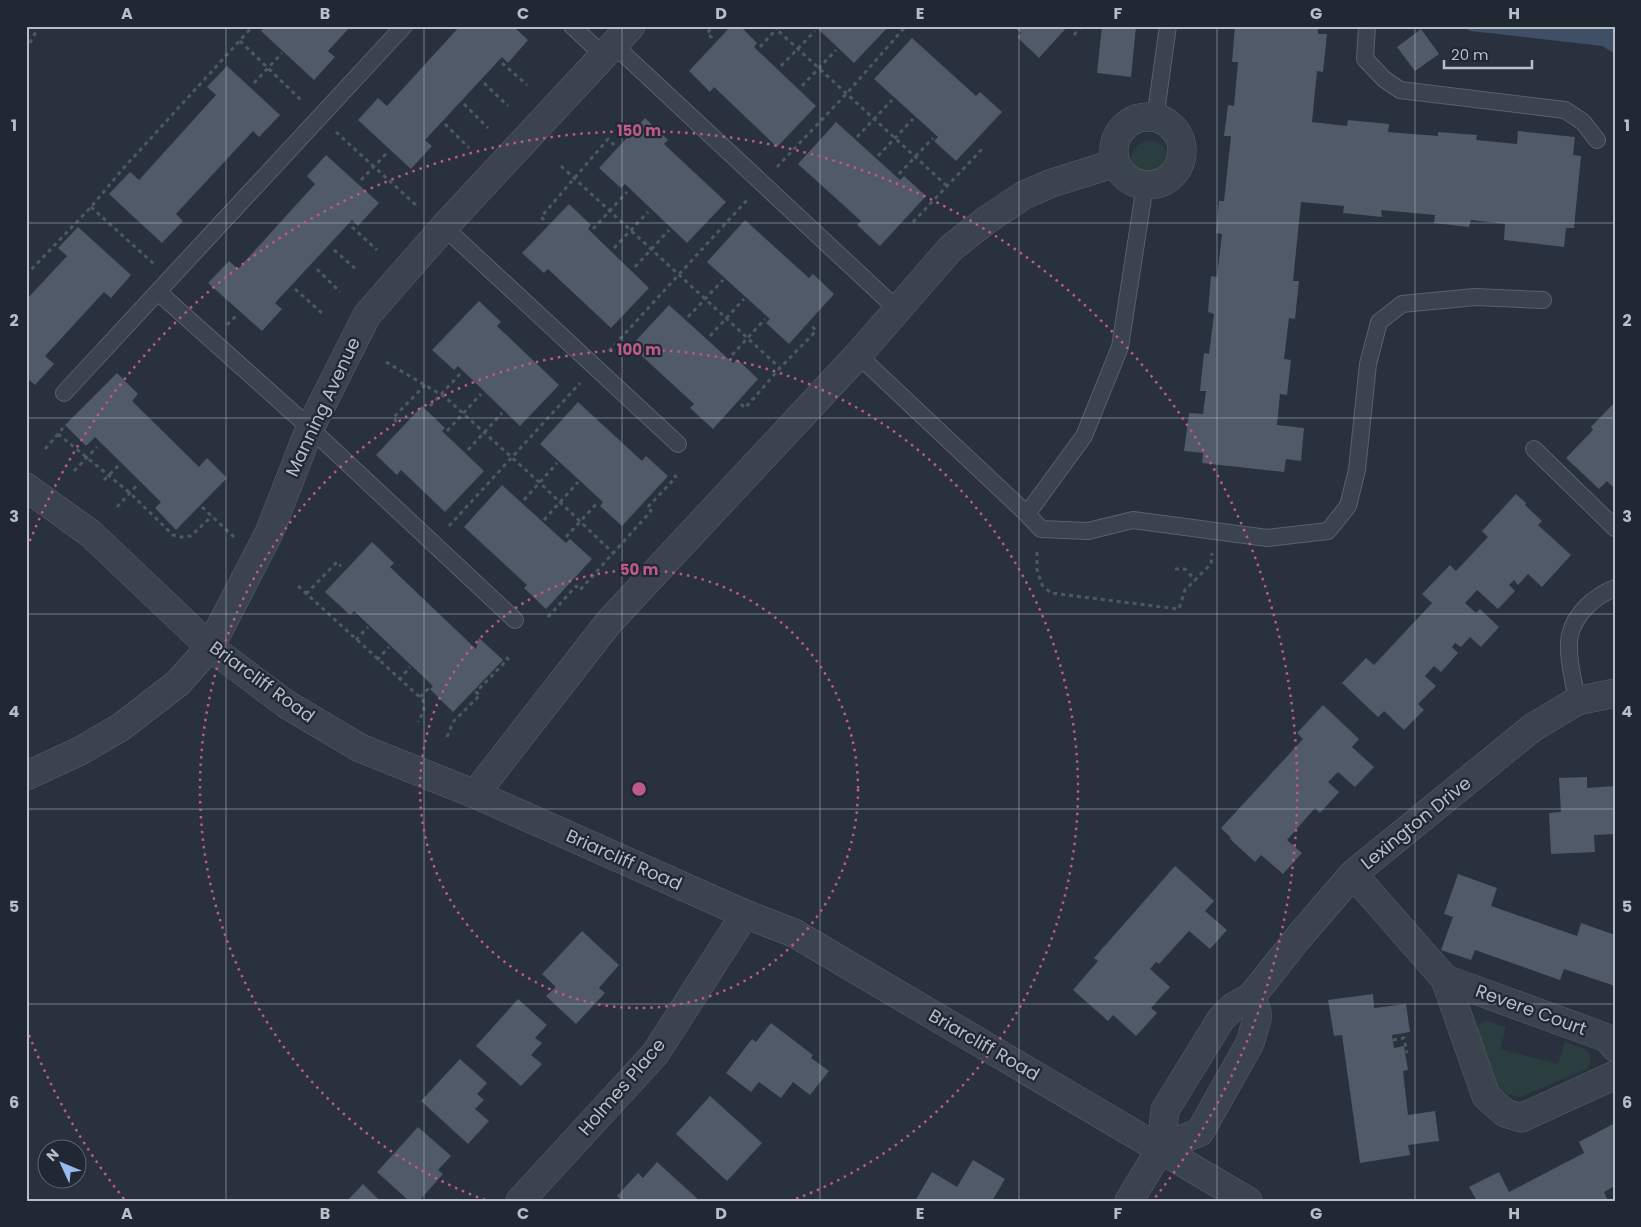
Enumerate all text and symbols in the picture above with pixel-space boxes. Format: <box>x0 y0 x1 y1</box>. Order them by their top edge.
text: A <box>121 2 133 25</box>
text: B <box>320 2 330 25</box>
text: C <box>517 2 529 25</box>
text: D <box>715 2 727 25</box>
text: E <box>916 2 924 25</box>
text: F <box>1114 2 1123 25</box>
text: G <box>1310 2 1322 25</box>
text: H <box>1508 2 1520 25</box>
scale bar <box>1444 38 1531 70</box>
text: 20 m <box>1451 44 1489 65</box>
text: 1 <box>11 114 17 137</box>
text: 1 <box>1624 114 1630 137</box>
text: 150 m <box>617 120 661 141</box>
text: 2 <box>9 309 19 332</box>
text: 2 <box>1622 309 1632 332</box>
street label: Manning Avenue <box>279 333 366 481</box>
text: 100 m <box>617 339 661 360</box>
text: 3 <box>9 505 19 528</box>
text: 3 <box>1622 505 1632 528</box>
text: 50 m <box>620 559 658 580</box>
street label: Briarcliff Road <box>205 635 320 728</box>
text: 4 <box>9 700 20 723</box>
text: 4 <box>1622 700 1633 723</box>
street label: Lexington Drive <box>1355 770 1476 875</box>
centre of rings <box>630 780 648 798</box>
street label: Briarcliff Road <box>562 823 686 896</box>
text: 5 <box>9 895 19 918</box>
text: 5 <box>1622 895 1632 918</box>
street label: Revere Court <box>1472 978 1590 1041</box>
street label: Briarcliff Road <box>924 1003 1044 1086</box>
street label: Holmes Place <box>572 1033 671 1141</box>
text: 6 <box>9 1091 19 1114</box>
text: 6 <box>1622 1091 1632 1114</box>
north arrow <box>38 1140 88 1190</box>
text: N <box>42 1144 63 1166</box>
text: A <box>121 1202 133 1225</box>
text: B <box>320 1202 330 1225</box>
text: C <box>517 1202 529 1225</box>
text: D <box>715 1202 727 1225</box>
text: E <box>916 1202 924 1225</box>
text: F <box>1114 1202 1123 1225</box>
text: G <box>1310 1202 1322 1225</box>
text: H <box>1508 1202 1520 1225</box>

